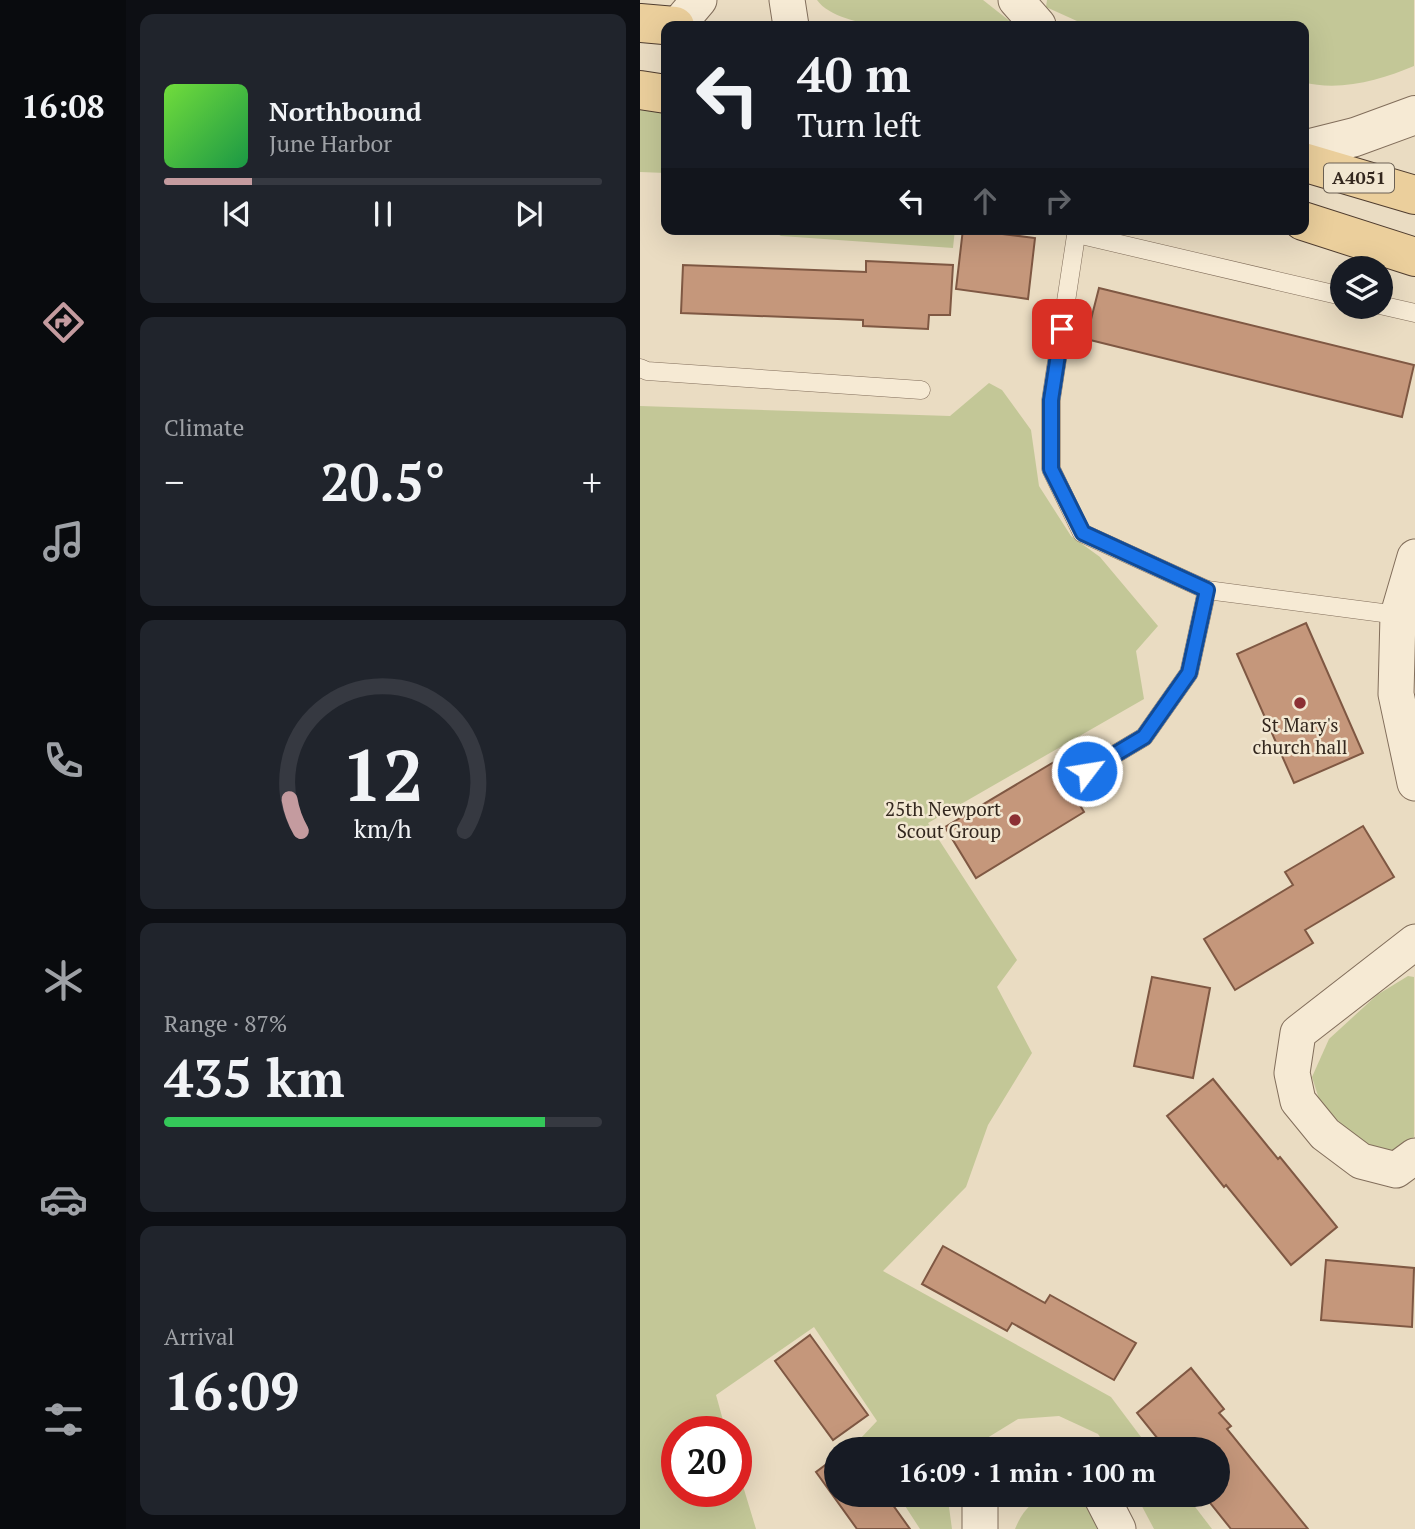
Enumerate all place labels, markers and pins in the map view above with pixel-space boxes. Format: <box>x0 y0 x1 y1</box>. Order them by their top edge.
pin <box>1032 299 1092 359</box>
marker: St Mary's church hall <box>1292 695 1308 711</box>
place label: St Mary's church hall <box>1252 712 1348 759</box>
place label: 25th Newport Scout Group <box>885 796 1001 843</box>
marker: 25th Newport Scout Group <box>1007 812 1023 828</box>

